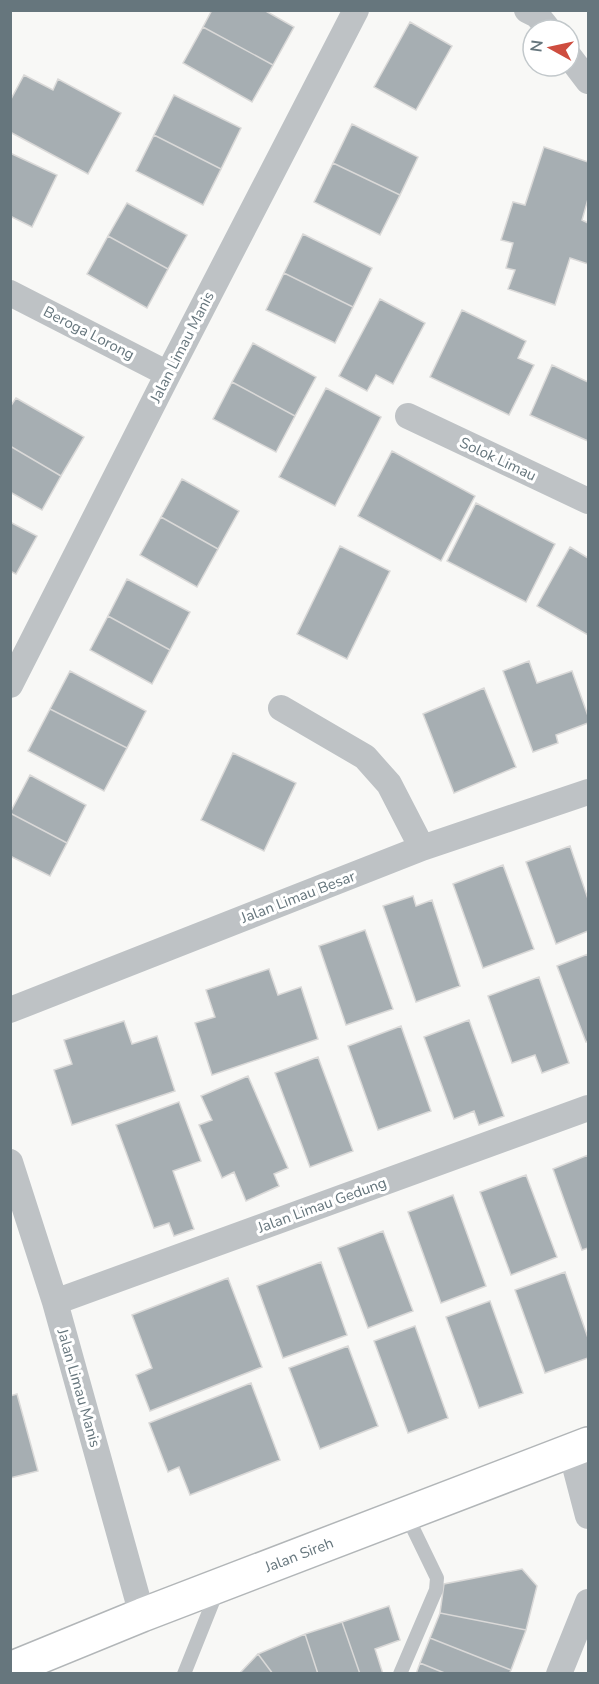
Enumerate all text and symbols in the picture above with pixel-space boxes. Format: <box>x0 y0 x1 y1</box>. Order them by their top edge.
north arrow <box>521 18 581 78</box>
text: N <box>525 39 549 54</box>
street label: Jalan Limau Manis <box>145 288 219 407</box>
street label: Beroga Lorong <box>40 301 138 365</box>
street label: Solok Limau <box>456 433 540 485</box>
street label: Jalan Limau Besar <box>237 866 359 928</box>
street label: Jalan Limau Gedung <box>254 1172 389 1238</box>
street label: Jalan Limau Manis <box>52 1326 105 1450</box>
street label: Jalan Sireh <box>261 1533 336 1578</box>

